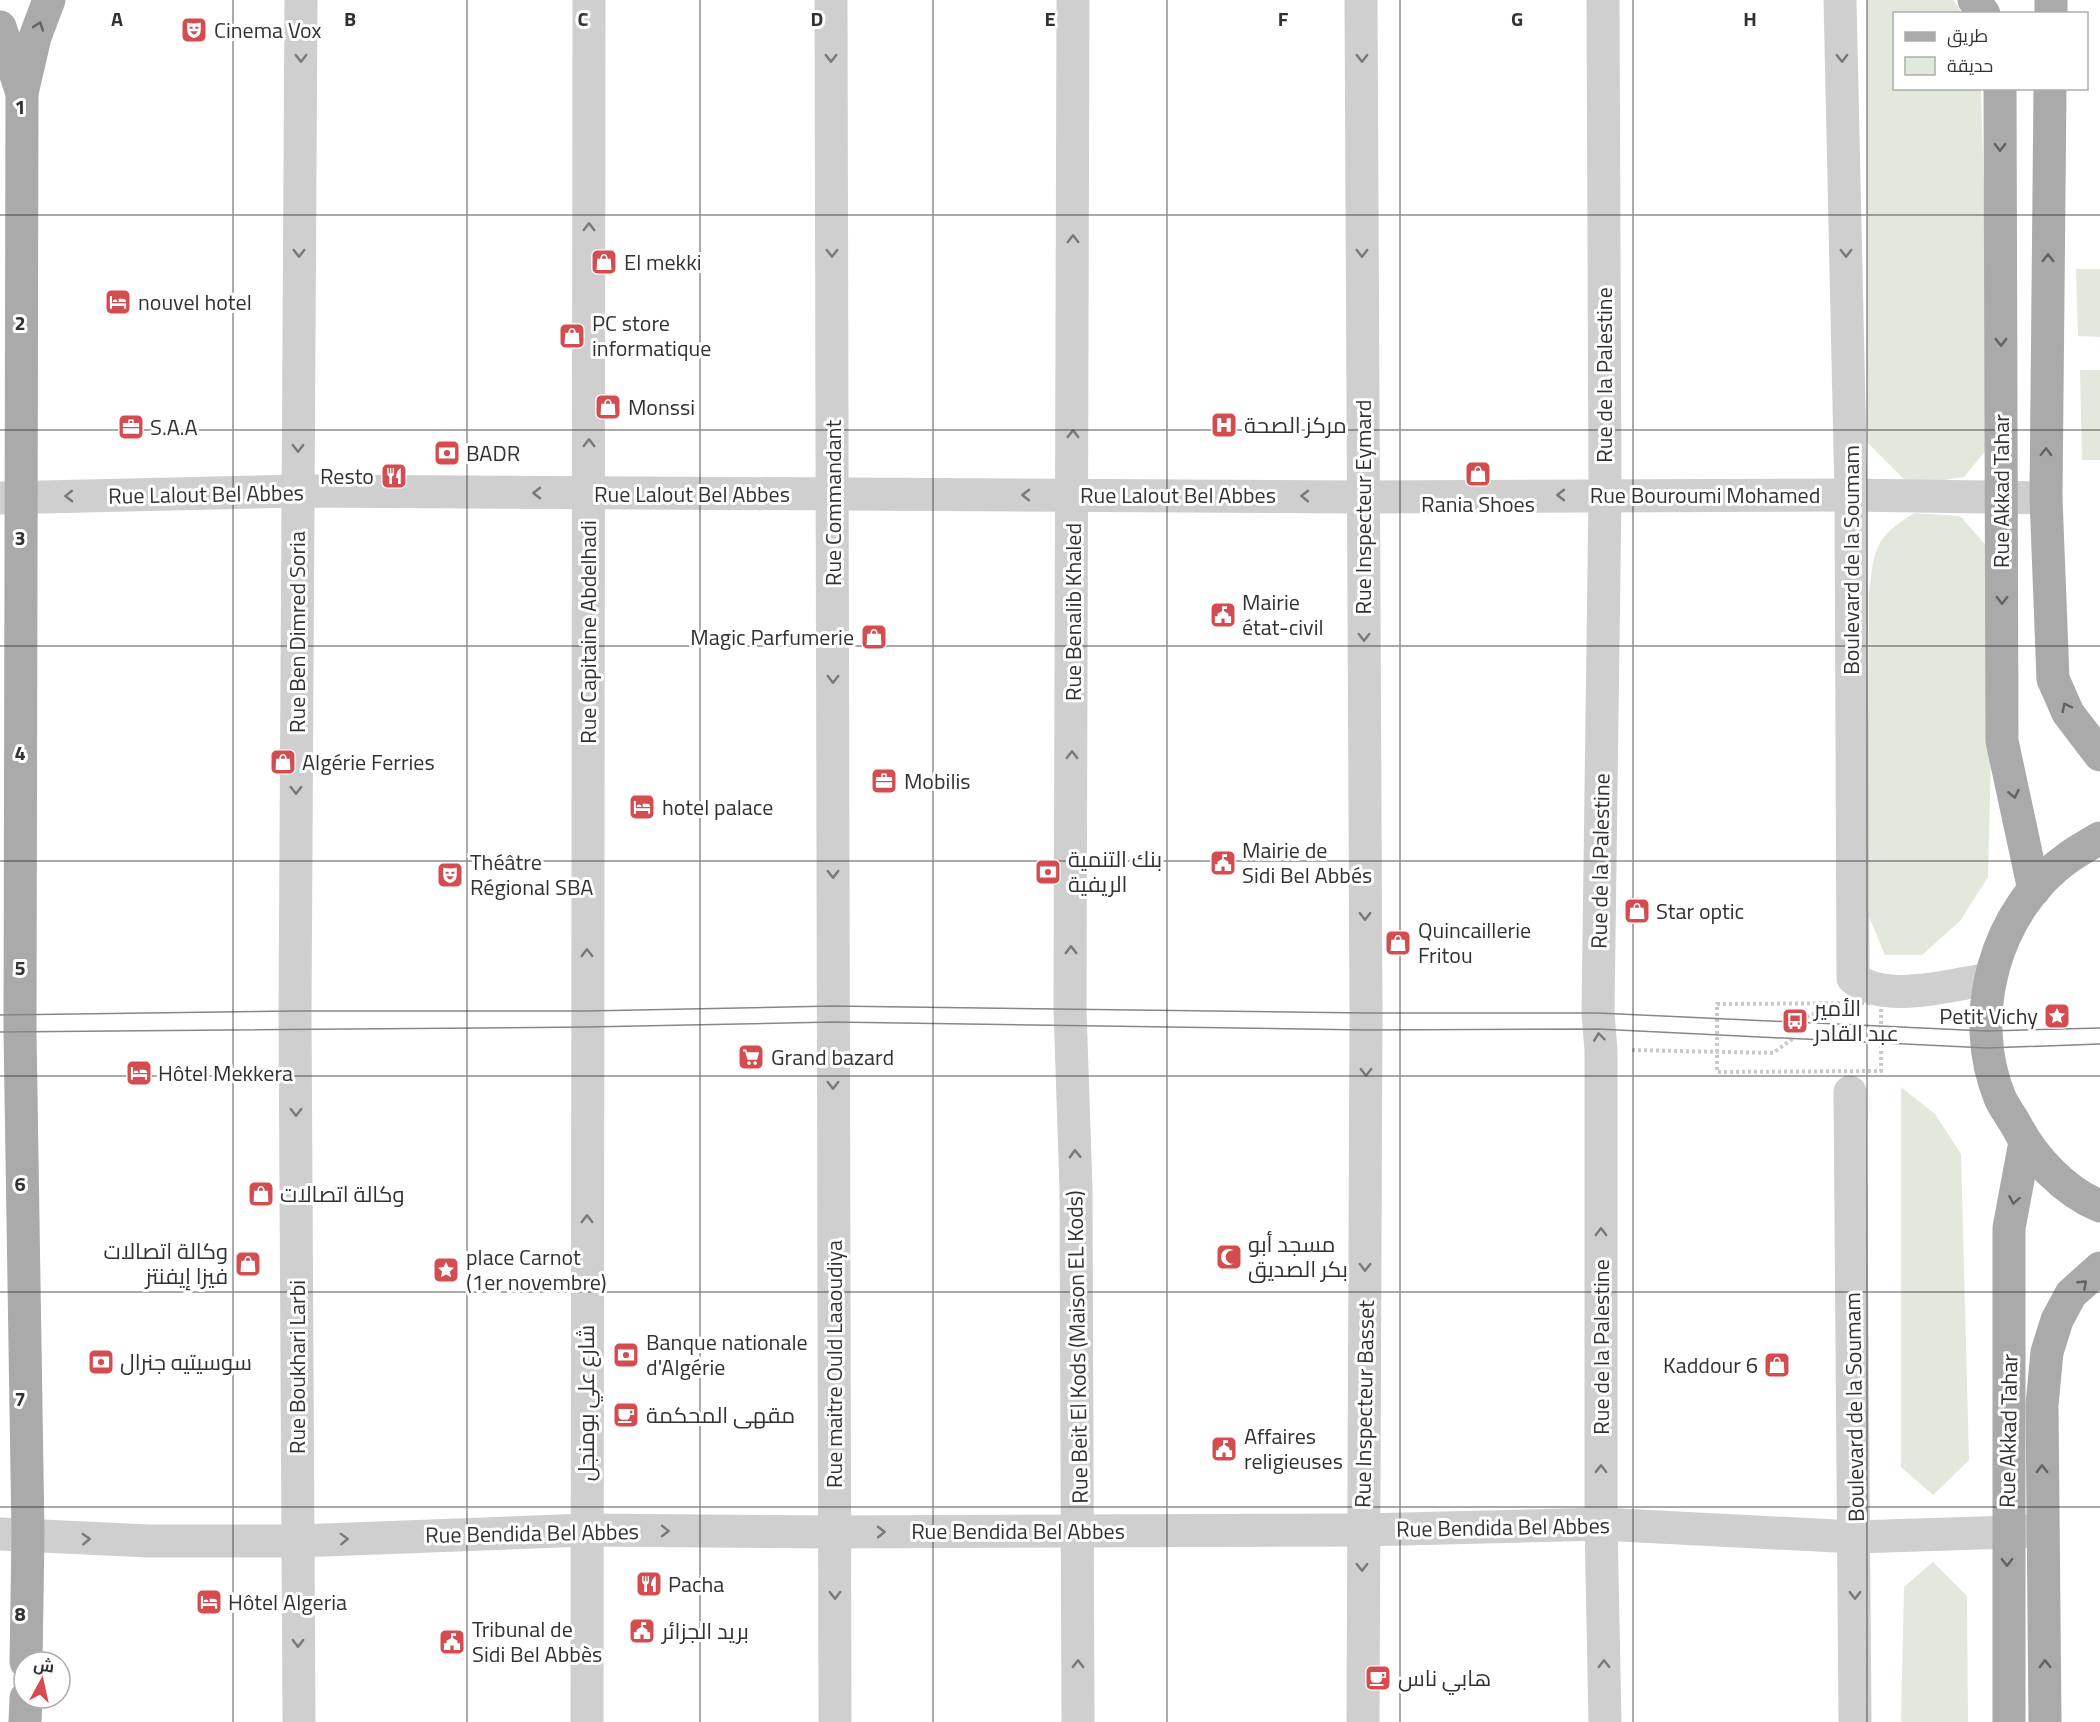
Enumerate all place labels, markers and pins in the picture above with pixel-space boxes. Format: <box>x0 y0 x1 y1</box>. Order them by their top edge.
place label: Cinema Vox <box>214 13 321 47</box>
theatre icon: Cinema Vox <box>179 15 209 45</box>
place label: El mekki <box>624 245 701 279</box>
shop icon: El mekki <box>589 247 619 277</box>
place label: nouvel hotel <box>138 285 252 319</box>
hotel icon: nouvel hotel <box>103 287 133 317</box>
place label: PC store informatique <box>592 306 711 365</box>
shop icon: PC store informatique <box>557 321 587 351</box>
place label: Monssi <box>628 390 695 424</box>
shop icon: Monssi <box>593 392 623 422</box>
place label: مركز الصحة <box>1244 408 1347 442</box>
place label: S.A.A <box>150 410 198 444</box>
hospital icon: مركز الصحة <box>1209 410 1239 440</box>
office icon: S.A.A <box>116 412 146 442</box>
place label: BADR <box>466 436 520 470</box>
bank icon: BADR <box>432 438 462 468</box>
place label: Resto <box>320 459 374 493</box>
shop icon: Rania Shoes <box>1463 459 1493 489</box>
restaurant icon: Resto <box>379 461 409 491</box>
place label: Rania Shoes <box>1421 487 1535 521</box>
place label: Mairie état-civil <box>1242 585 1324 644</box>
public building icon: Mairie état-civil <box>1208 600 1238 630</box>
place label: Magic Parfumerie <box>690 620 854 654</box>
shop icon: Magic Parfumerie <box>859 622 889 652</box>
place label: Algérie Ferries <box>302 745 435 779</box>
shop icon: Algérie Ferries <box>268 747 298 777</box>
place label: Mobilis <box>904 764 971 798</box>
office icon: Mobilis <box>869 766 899 796</box>
place label: hotel palace <box>662 790 773 824</box>
hotel icon: hotel palace <box>627 792 657 822</box>
place label: Mairie de Sidi Bel Abbés <box>1242 833 1372 892</box>
place label: بنك التنمية الريفية <box>1068 842 1162 901</box>
place label: Théâtre Régional SBA <box>470 845 593 904</box>
public building icon: Mairie de Sidi Bel Abbés <box>1208 848 1238 878</box>
bank icon: بنك التنمية الريفية <box>1033 857 1063 887</box>
theatre icon: Théâtre Régional SBA <box>435 860 465 890</box>
place label: Star optic <box>1656 894 1744 928</box>
shop icon: Star optic <box>1622 896 1652 926</box>
place label: Quincaillerie Fritou <box>1418 913 1531 972</box>
shop icon: Quincaillerie Fritou <box>1383 928 1413 958</box>
place label: الأمير عبد القادر <box>1812 991 1899 1050</box>
place label: Petit Vichy <box>1939 999 2038 1033</box>
place icon: Petit Vichy <box>2042 1001 2072 1031</box>
bus stop icon: الأمير عبد القادر <box>1780 1006 1810 1036</box>
place label: Grand bazard <box>771 1040 894 1074</box>
supermarket icon: Grand bazard <box>736 1042 766 1072</box>
place label: Hôtel Mekkera <box>158 1056 293 1090</box>
hotel icon: Hôtel Mekkera <box>124 1058 154 1088</box>
place label: وكالة اتصالات <box>280 1177 404 1211</box>
shop icon: وكالة اتصالات <box>246 1179 276 1209</box>
place label: مسجد أبو بكر الصديق <box>1248 1227 1348 1286</box>
place label: وكالة اتصالات فيزا إيفنتز <box>104 1234 228 1293</box>
place label: place Carnot (1er novembre) <box>466 1240 607 1299</box>
mosque icon: مسجد أبو بكر الصديق <box>1214 1242 1244 1272</box>
shop icon: وكالة اتصالات فيزا إيفنتز <box>233 1249 263 1279</box>
place icon: place Carnot (1er novembre) <box>431 1255 461 1285</box>
place label: Banque nationale d'Algérie <box>646 1325 808 1384</box>
bank icon: Banque nationale d'Algérie <box>611 1340 641 1370</box>
place label: سوسيتيه جنرال <box>120 1345 252 1379</box>
bank icon: سوسيتيه جنرال <box>86 1347 116 1377</box>
place label: Kaddour 6 <box>1663 1348 1758 1382</box>
shop icon: Kaddour 6 <box>1762 1350 1792 1380</box>
place label: مقهى المحكمة <box>646 1398 795 1432</box>
cafe icon: مقهى المحكمة <box>611 1400 641 1430</box>
place label: Affaires religieuses <box>1244 1419 1343 1478</box>
public building icon: Affaires religieuses <box>1209 1434 1239 1464</box>
place label: Pacha <box>668 1567 724 1601</box>
restaurant icon: Pacha <box>634 1569 664 1599</box>
place label: Hôtel Algeria <box>228 1585 347 1619</box>
hotel icon: Hôtel Algeria <box>194 1587 224 1617</box>
place label: Tribunal de Sidi Bel Abbès <box>472 1612 602 1671</box>
place label: بريد الجزائر <box>660 1614 749 1648</box>
public building icon: بريد الجزائر <box>627 1616 657 1646</box>
public building icon: Tribunal de Sidi Bel Abbès <box>437 1627 467 1657</box>
place label: هابي ناس <box>1398 1661 1491 1695</box>
cafe icon: هابي ناس <box>1363 1663 1393 1693</box>

